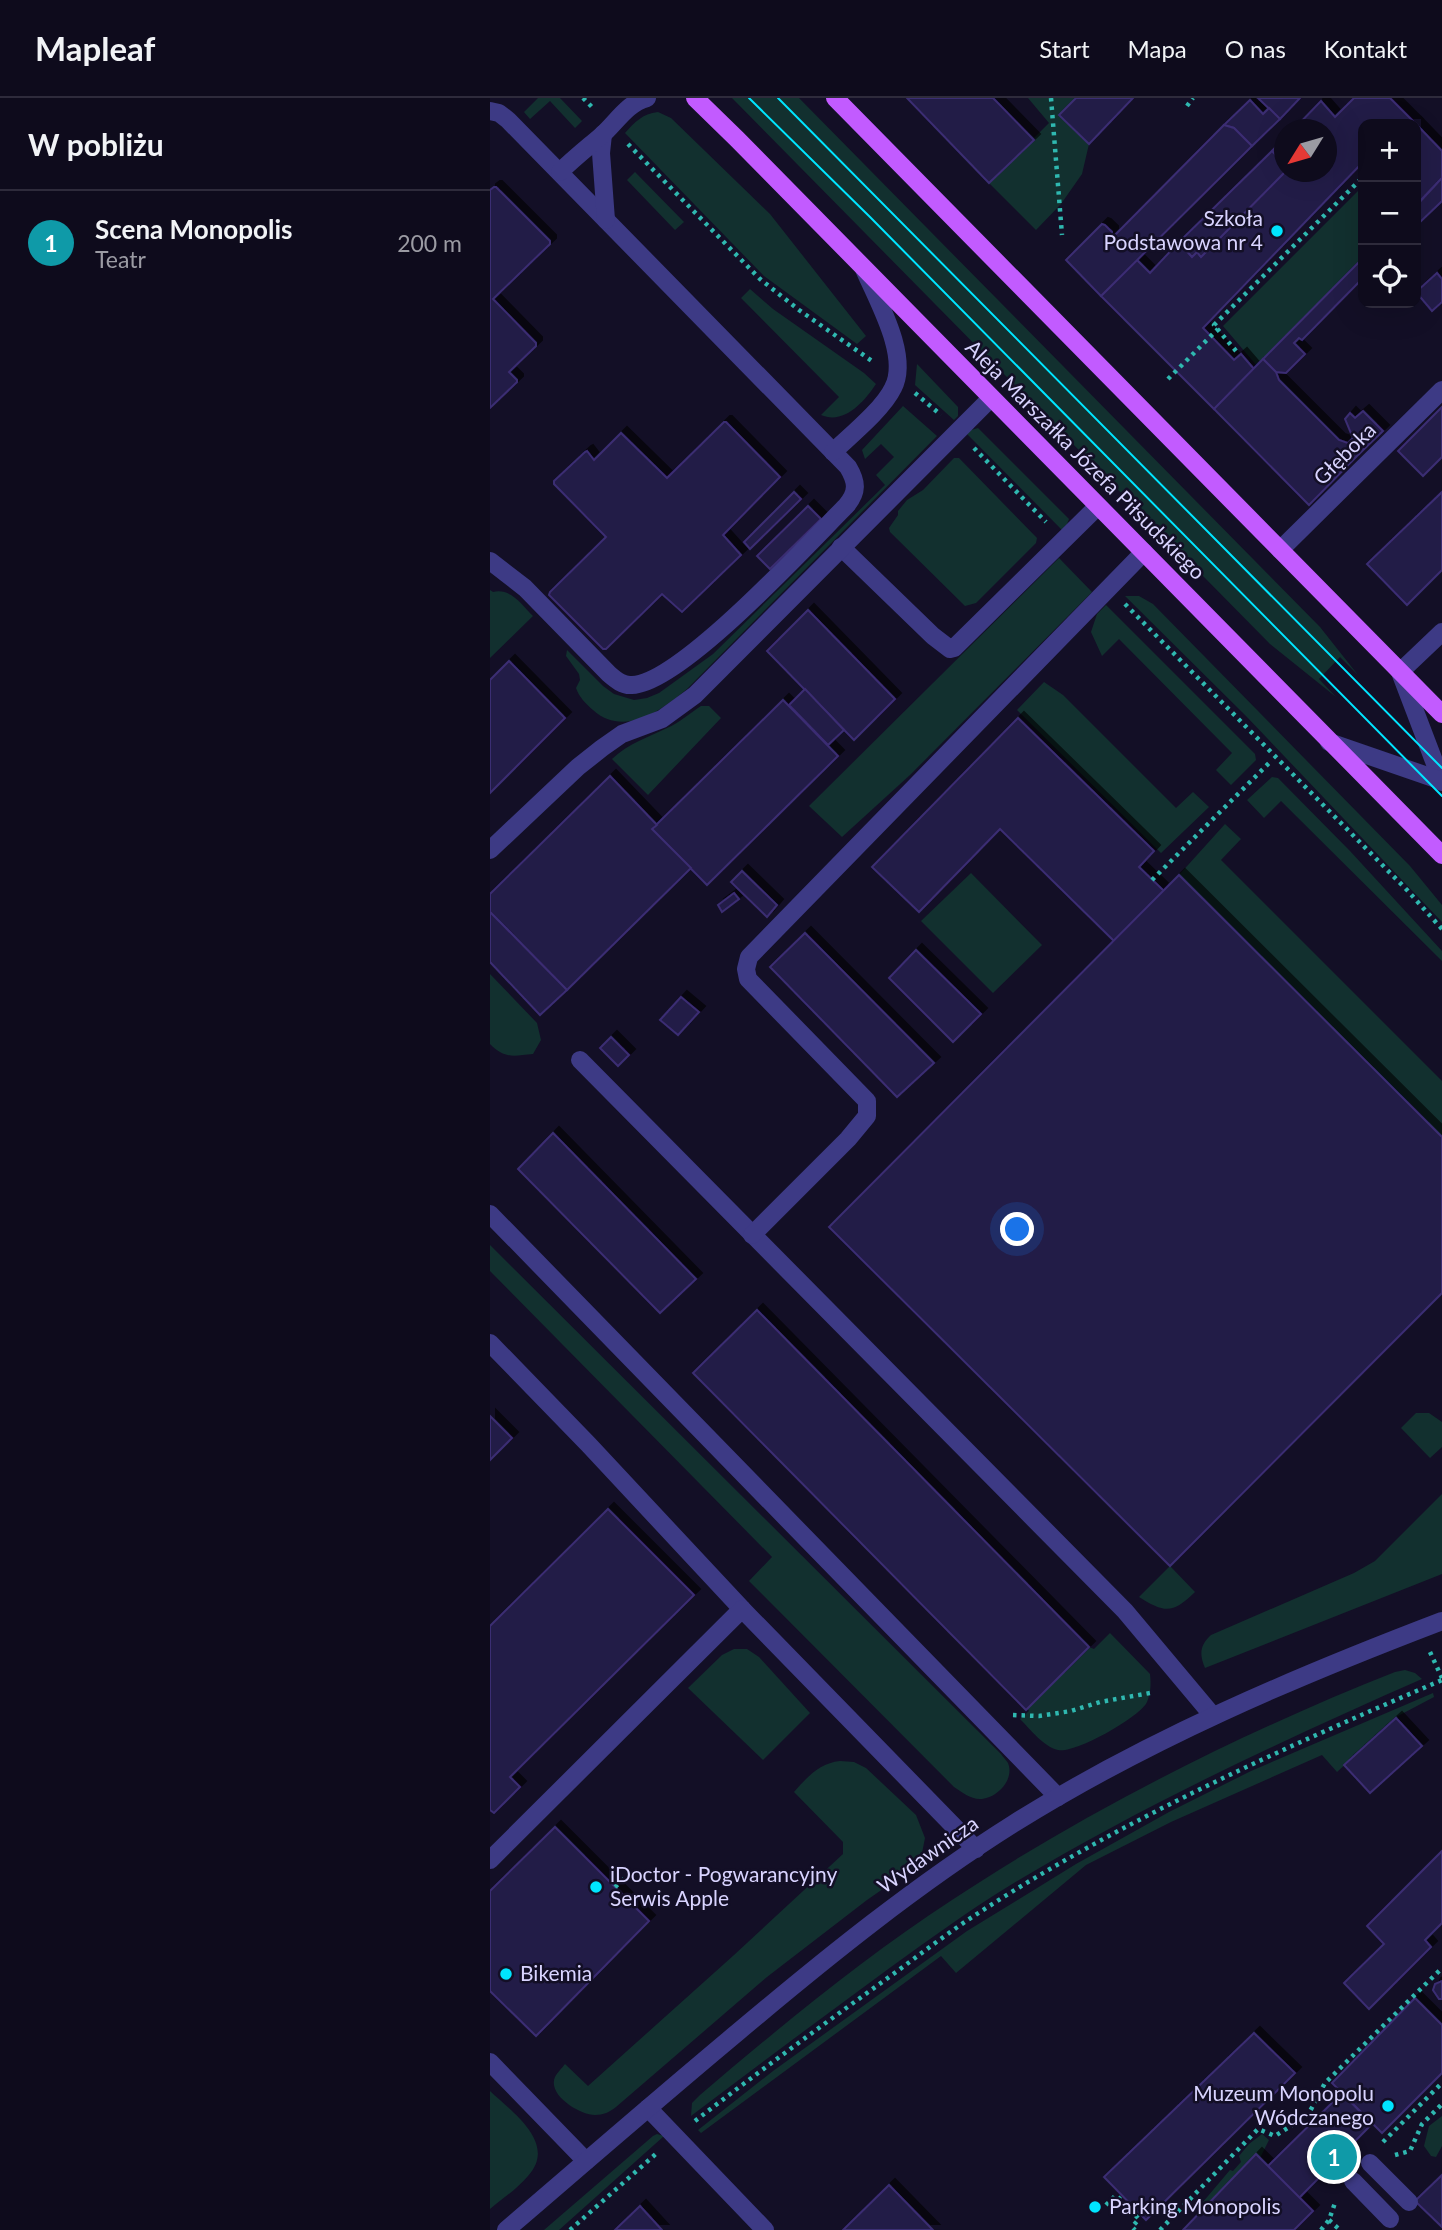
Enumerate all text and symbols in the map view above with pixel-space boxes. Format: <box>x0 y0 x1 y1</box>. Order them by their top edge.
text: Mapleaf <box>35 28 155 68</box>
text: Start <box>1039 34 1090 63</box>
text: Mapa <box>1128 34 1187 63</box>
text: O nas <box>1225 34 1286 63</box>
text: Kontakt <box>1324 34 1407 63</box>
north arrow <box>1274 119 1337 182</box>
map controls <box>1358 119 1421 308</box>
button: + <box>1358 119 1421 182</box>
text: W pobliżu <box>28 126 164 162</box>
button: − <box>1358 182 1421 245</box>
place label: Szkoła Podstawowa nr 4 <box>1104 205 1263 254</box>
text: Scena Monopolis <box>95 213 292 245</box>
marker: Szkoła Podstawowa nr 4 <box>1269 223 1285 239</box>
text: 1 <box>44 229 58 257</box>
text: 200 m <box>397 229 462 257</box>
text: Teatr <box>95 245 146 273</box>
button: locate <box>1358 245 1421 308</box>
street label: Aleja Marszałka Józefa Piłsudskiego <box>961 334 1211 584</box>
street label: Głęboka <box>1308 417 1380 489</box>
your location <box>1000 1212 1034 1246</box>
street label: Wydawnicza <box>872 1810 982 1898</box>
place label: iDoctor - Pogwarancyjny Serwis Apple <box>610 1861 837 1910</box>
marker: iDoctor - Pogwarancyjny Serwis Apple <box>588 1879 604 1895</box>
place label: Bikemia <box>520 1960 592 1985</box>
marker: Bikemia <box>498 1966 514 1982</box>
place label: Muzeum Monopolu Wódczanego <box>1193 2080 1374 2129</box>
marker: Muzeum Monopolu Wódczanego <box>1380 2098 1396 2114</box>
pin: 1 <box>1311 2131 1357 2183</box>
place label: Parking Monopolis <box>1109 2193 1281 2218</box>
marker: Parking Monopolis <box>1087 2199 1103 2215</box>

